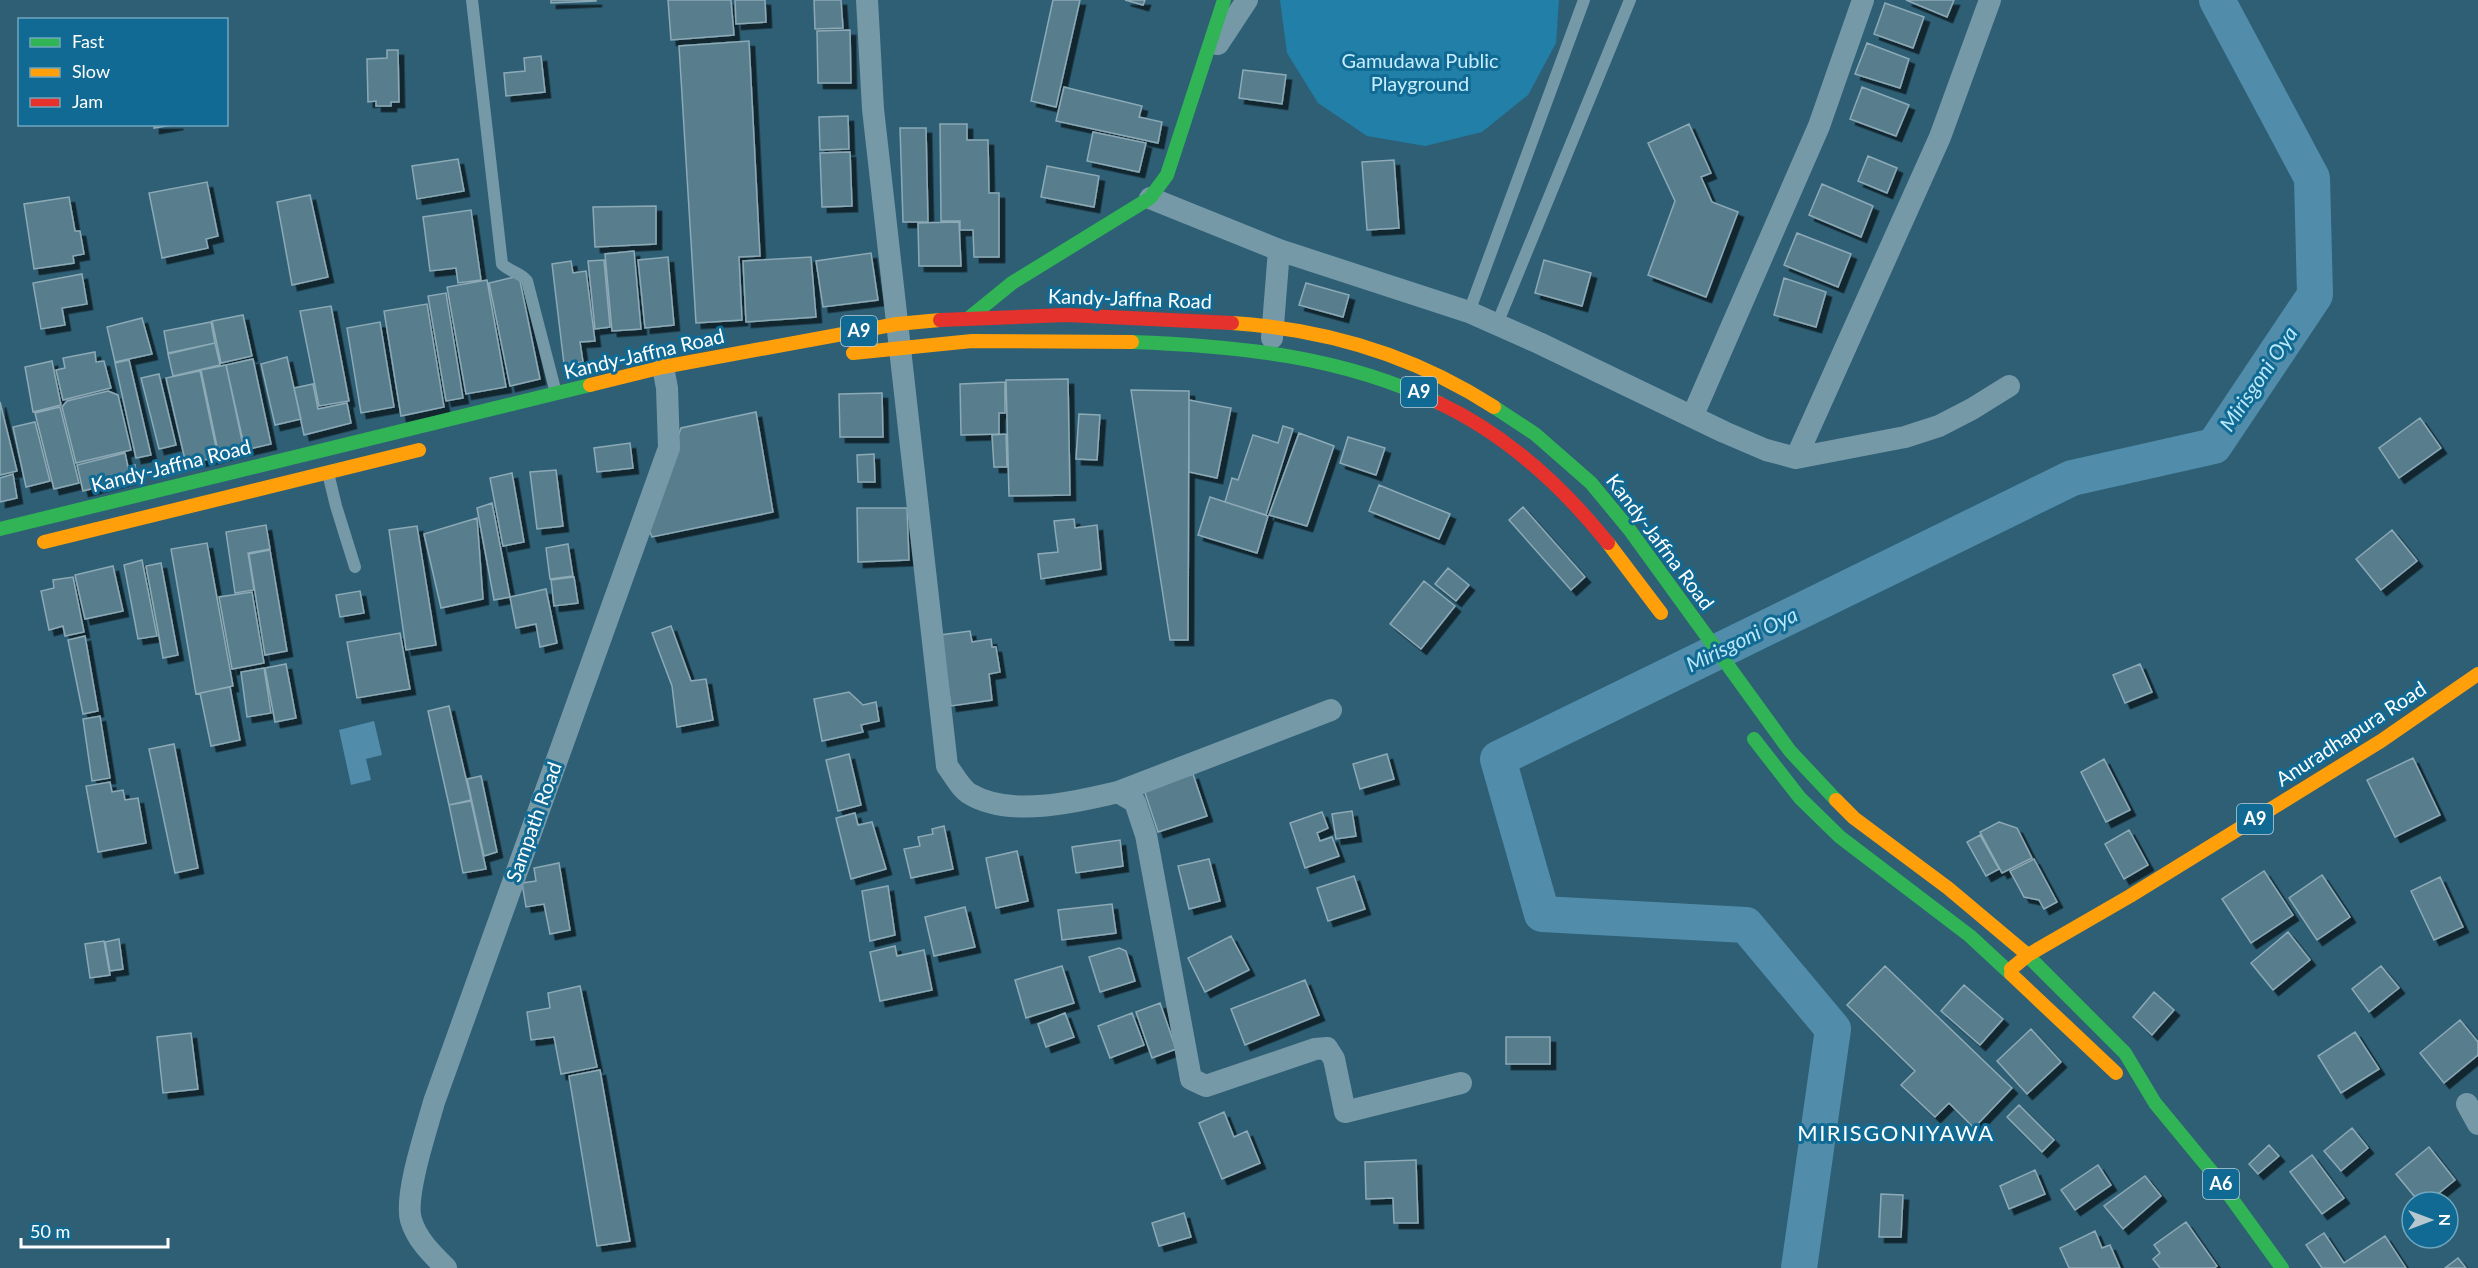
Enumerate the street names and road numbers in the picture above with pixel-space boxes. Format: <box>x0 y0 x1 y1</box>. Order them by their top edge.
street label: Kandy-Jaffna Road <box>1048 283 1212 313</box>
road number: A9 <box>841 316 877 346</box>
street label: Kandy-Jaffna Road <box>561 323 726 383</box>
road number: A9 <box>1401 377 1437 407</box>
street label: Kandy-Jaffna Road <box>88 434 253 496</box>
street label: Kandy-Jaffna Road <box>1602 469 1720 614</box>
street label: Anuradhapura Road <box>2271 676 2430 791</box>
street label: Sampath Road <box>500 758 566 885</box>
road number: A9 <box>2237 804 2273 834</box>
road number: A6 <box>2203 1169 2239 1199</box>

